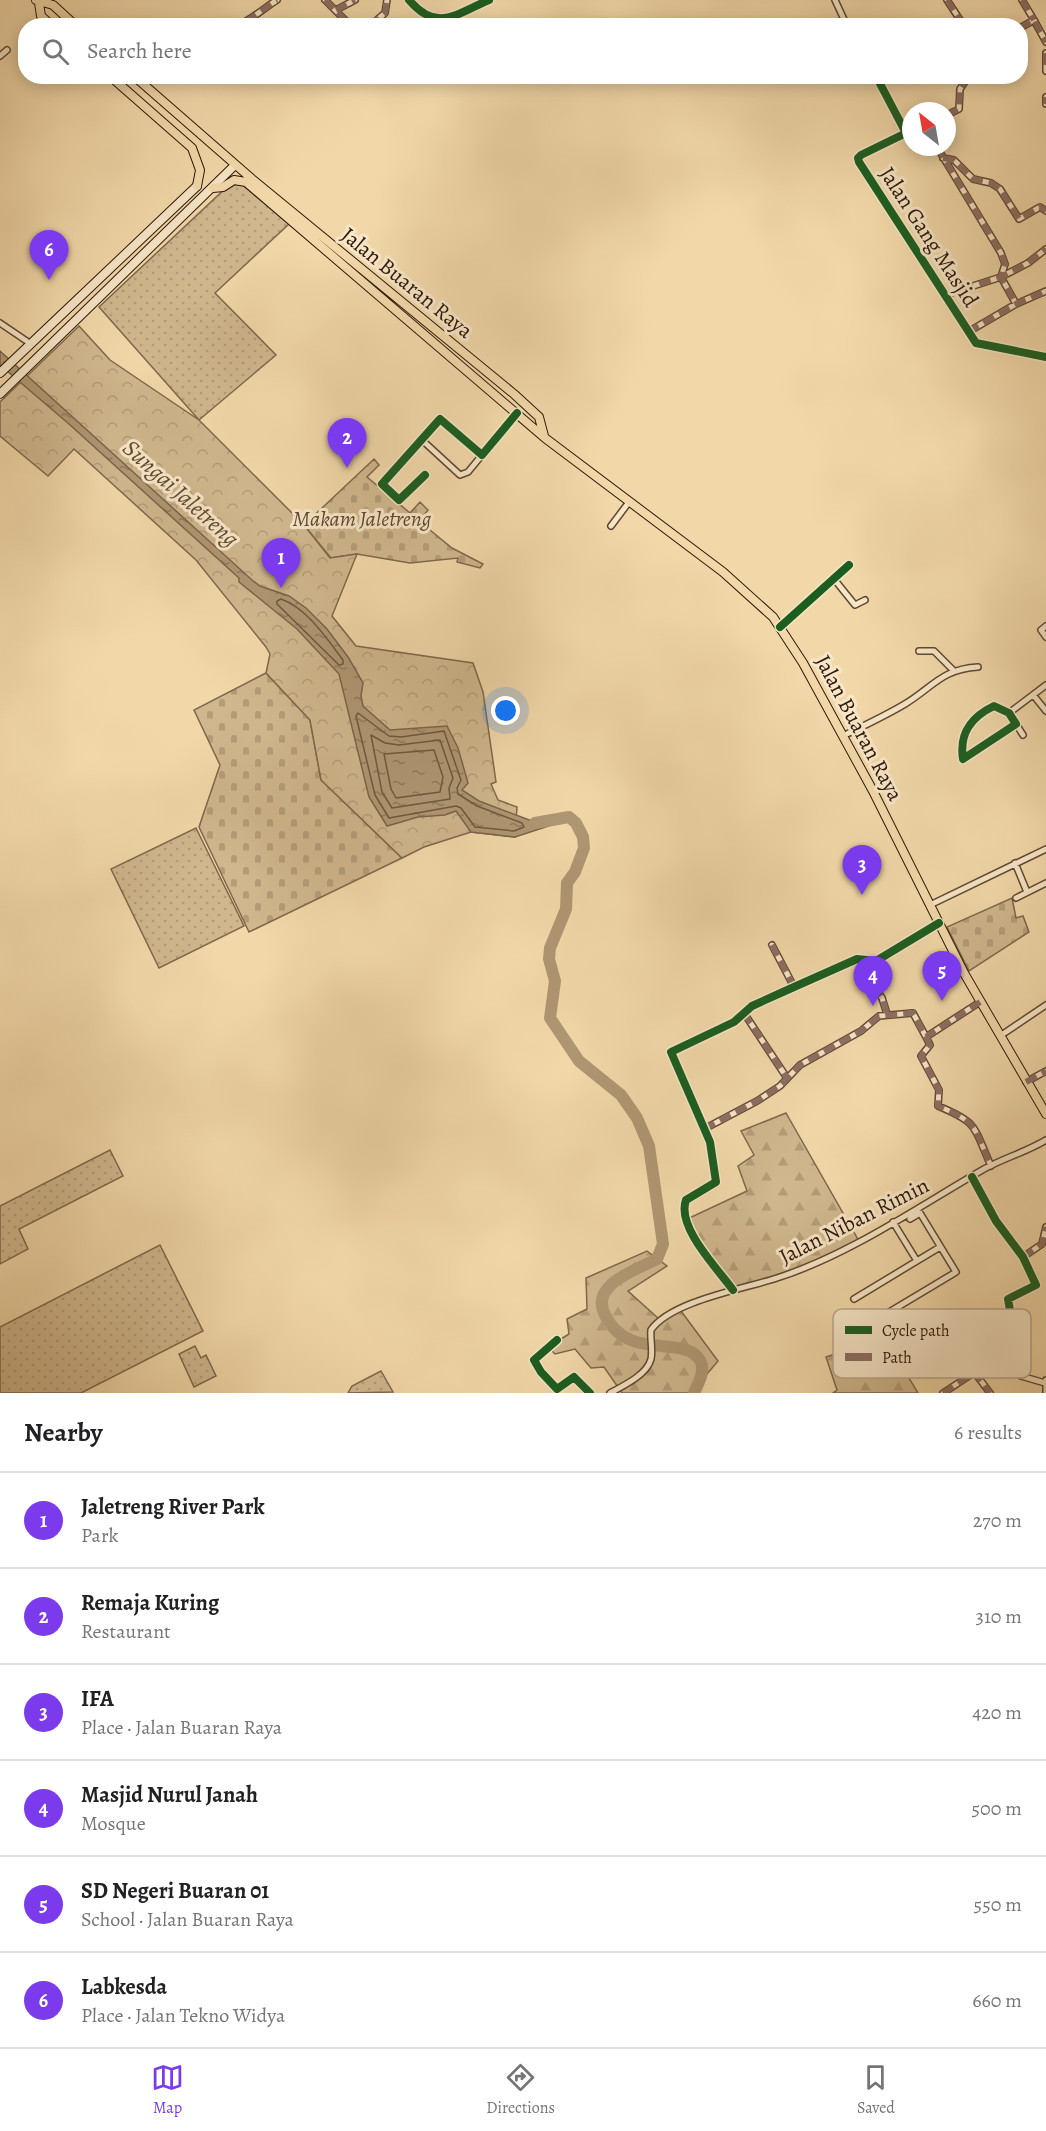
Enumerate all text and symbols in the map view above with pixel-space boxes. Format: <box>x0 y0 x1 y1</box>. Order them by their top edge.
search box <box>18 18 1028 84</box>
icon: search <box>39 35 72 68</box>
text: Search here <box>87 36 192 66</box>
north arrow <box>902 102 956 156</box>
street label: Jalan Gang Masjid <box>872 161 986 313</box>
street label: Jalan Buaran Raya <box>335 221 480 346</box>
pin: 6 <box>29 230 68 280</box>
pin: 2 <box>328 418 366 468</box>
water label: Sungai Jaletreng <box>116 432 246 554</box>
park label: Makam Jaletreng <box>293 504 432 534</box>
pin: 1 <box>262 538 300 588</box>
street label: Jalan Buaran Raya <box>808 650 911 807</box>
your location <box>491 696 520 725</box>
pin: 3 <box>842 846 882 895</box>
pin: 5 <box>922 952 962 1001</box>
pin: 4 <box>854 956 892 1006</box>
street label: Jalan Niban Rimin <box>774 1170 934 1272</box>
legend <box>833 1309 1031 1378</box>
text: Cycle path <box>882 1320 950 1342</box>
text: Path <box>882 1347 912 1369</box>
text: Nearby <box>24 1415 103 1450</box>
text: 6 results <box>954 1419 1022 1446</box>
text: Jaletreng River Park <box>81 1492 265 1522</box>
text: 1 <box>40 1507 47 1534</box>
text: 270 m <box>973 1507 1022 1534</box>
text: Park <box>81 1522 119 1549</box>
text: Remaja Kuring <box>81 1588 219 1618</box>
text: 2 <box>39 1603 48 1630</box>
text: 310 m <box>976 1603 1022 1630</box>
text: Restaurant <box>81 1618 171 1645</box>
text: IFA <box>81 1684 114 1714</box>
text: 3 <box>39 1699 48 1726</box>
text: 420 m <box>972 1699 1022 1726</box>
text: Place · Jalan Buaran Raya <box>81 1714 282 1741</box>
text: Masjid Nurul Janah <box>81 1780 258 1810</box>
text: 4 <box>39 1795 48 1822</box>
text: 500 m <box>971 1795 1022 1822</box>
text: Mosque <box>81 1810 146 1837</box>
text: SD Negeri Buaran 01 <box>81 1876 269 1906</box>
text: 5 <box>39 1891 48 1918</box>
text: 550 m <box>974 1891 1022 1918</box>
text: School · Jalan Buaran Raya <box>81 1906 294 1933</box>
text: Labkesda <box>81 1972 167 2002</box>
text: 6 <box>39 1987 48 2014</box>
text: 660 m <box>972 1987 1022 2014</box>
text: Place · Jalan Tekno Widya <box>81 2002 285 2029</box>
tab: Map <box>151 2061 184 2119</box>
tab: Directions <box>486 2061 555 2119</box>
tab: Saved <box>857 2061 895 2119</box>

